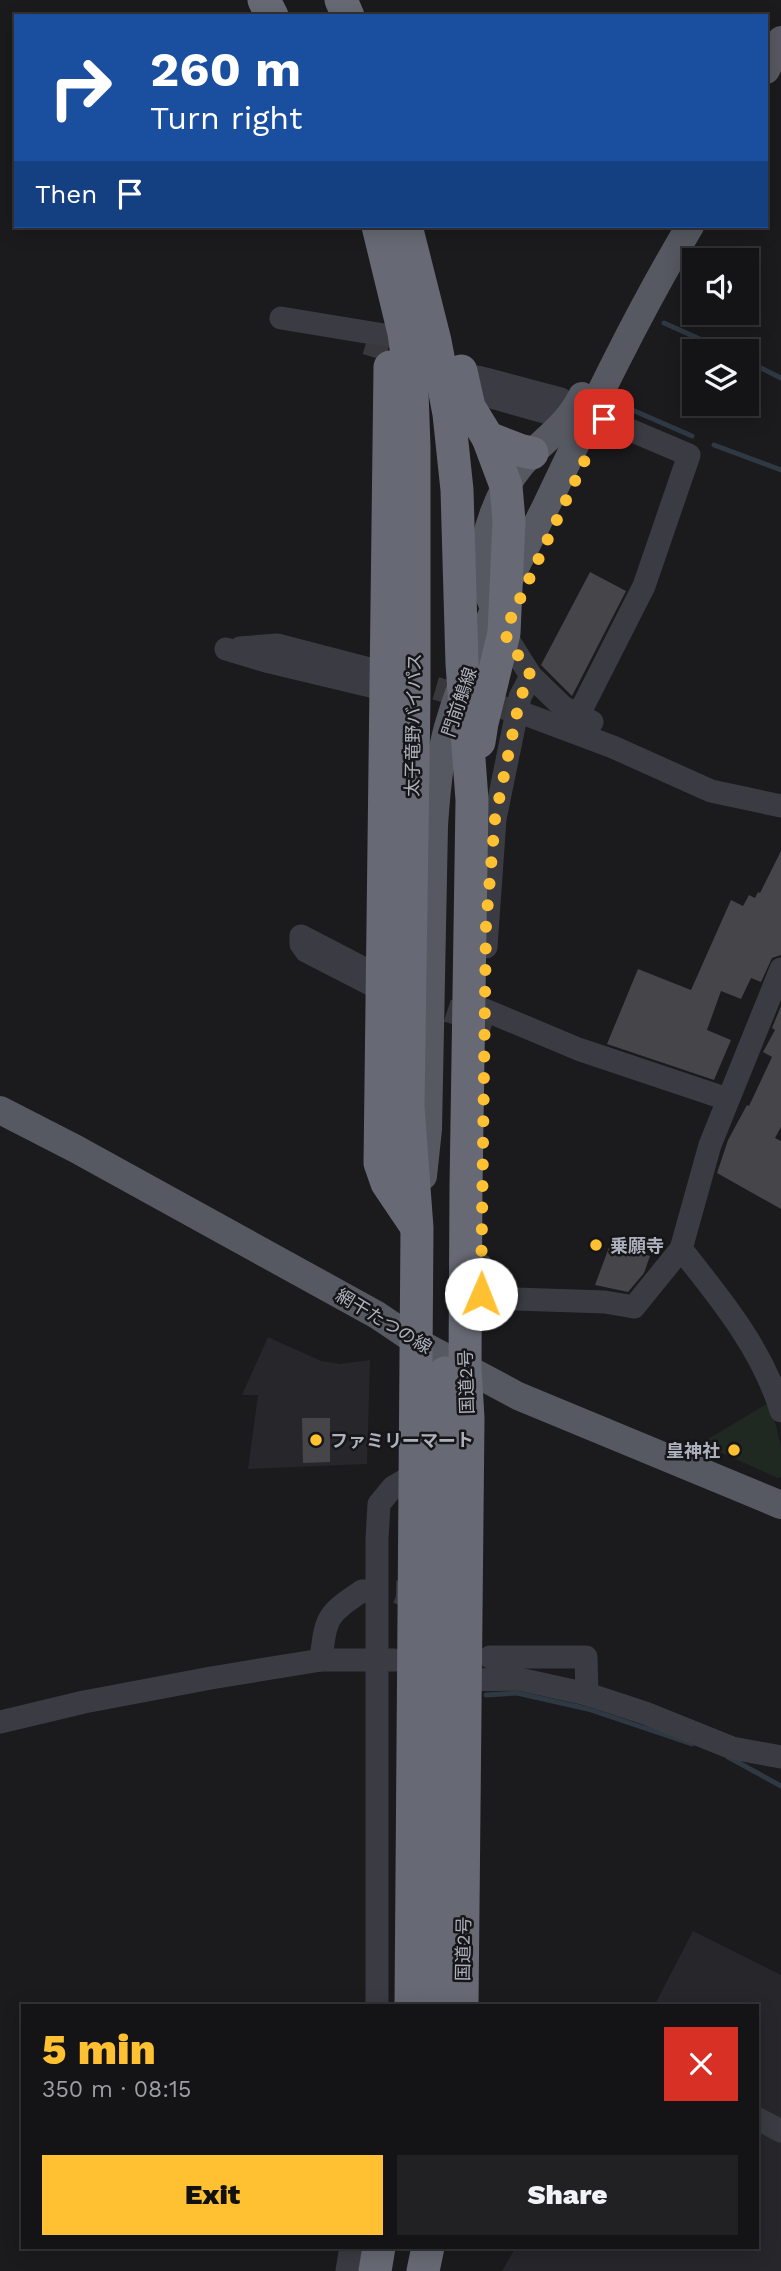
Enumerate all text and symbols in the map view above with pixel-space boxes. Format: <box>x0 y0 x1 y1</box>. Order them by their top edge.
text: 260 m <box>150 40 301 98</box>
icon: right <box>35 42 126 133</box>
text: Turn right <box>150 99 302 137</box>
icon: arrive <box>111 175 149 213</box>
text: Then <box>35 179 97 209</box>
map controls <box>682 248 759 416</box>
button: sound <box>682 248 759 325</box>
button: layers <box>682 339 759 416</box>
pin <box>574 389 634 449</box>
icon: arrive <box>585 400 623 438</box>
street label: 太子竜野バイパス <box>401 653 425 797</box>
street label: 門前鵤線 <box>437 665 481 739</box>
place label: 乗願寺 <box>610 1235 664 1256</box>
marker: 乗願寺 <box>588 1237 604 1253</box>
position arrow <box>444 1257 518 1331</box>
street label: 網干たつの線 <box>332 1284 436 1358</box>
street label: 国道2号 <box>454 1349 478 1415</box>
place label: ファミリーマート <box>330 1430 474 1451</box>
marker: ファミリーマート <box>308 1432 324 1448</box>
place label: 皇神社 <box>666 1440 720 1461</box>
marker: 皇神社 <box>726 1442 742 1458</box>
street label: 国道2号 <box>452 1917 474 1981</box>
text: 5 min <box>42 2025 156 2074</box>
button: close <box>664 2027 738 2101</box>
text: 350 m · 08:15 <box>42 2076 191 2103</box>
button: Exit <box>42 2155 383 2235</box>
button: Share <box>397 2155 738 2235</box>

